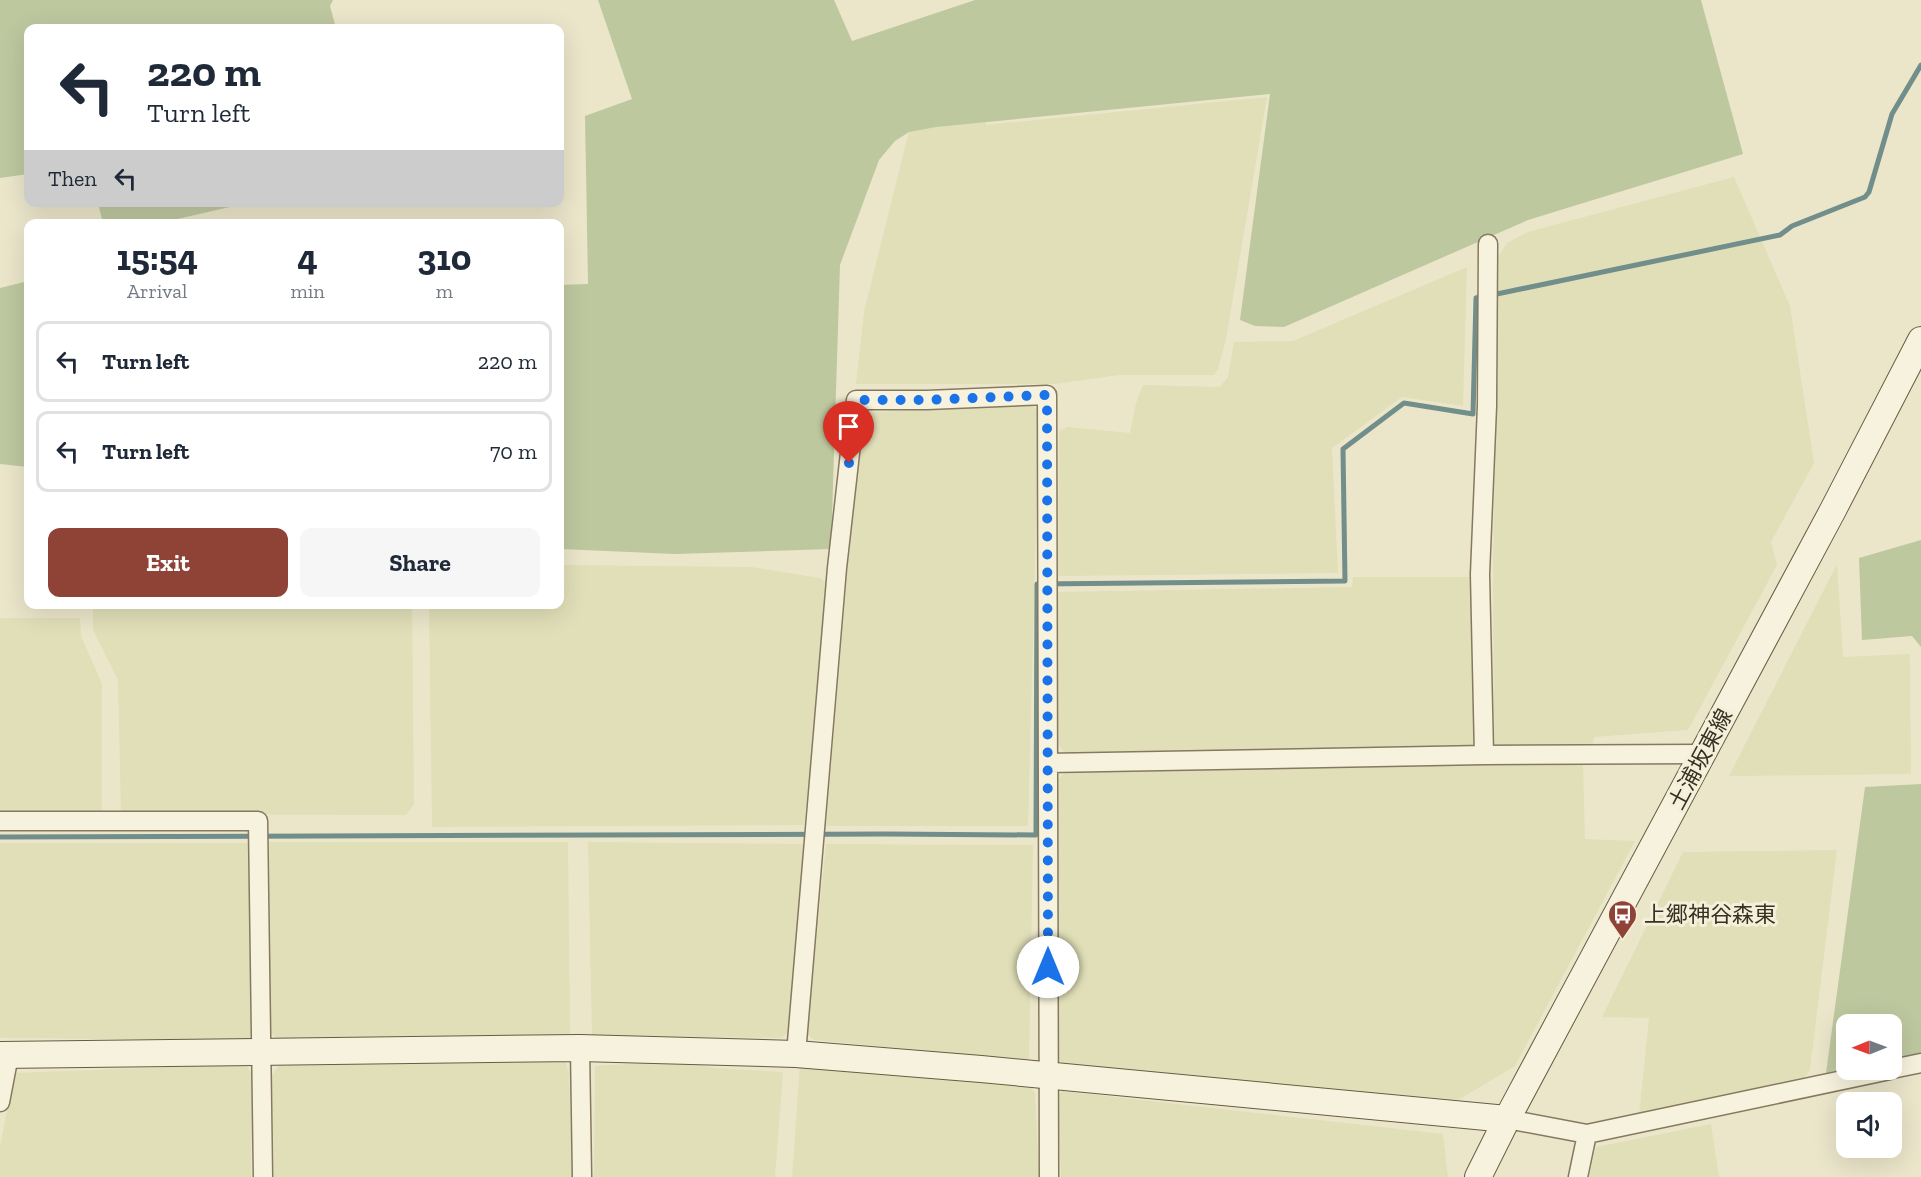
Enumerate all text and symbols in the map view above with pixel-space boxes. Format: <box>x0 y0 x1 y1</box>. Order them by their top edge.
text: 220 m <box>147 46 261 97</box>
icon: left <box>48 48 126 126</box>
text: Turn left <box>147 97 250 129</box>
icon: left <box>109 162 142 195</box>
text: Then <box>48 165 97 192</box>
text: 15:54 <box>116 236 198 279</box>
text: 4 <box>297 236 318 279</box>
text: 310 <box>417 236 472 279</box>
text: Arrival <box>127 279 187 303</box>
text: min <box>290 279 325 303</box>
text: m <box>436 279 453 303</box>
icon: left <box>51 345 84 378</box>
text: Turn left <box>102 348 189 375</box>
text: 220 m <box>478 348 537 375</box>
pin <box>823 401 874 463</box>
icon: arrive <box>832 410 865 443</box>
icon: left <box>51 435 84 468</box>
text: Turn left <box>102 438 189 465</box>
text: 70 m <box>490 438 537 465</box>
button: Exit <box>48 528 288 597</box>
button: Share <box>300 528 540 597</box>
street label: 土浦坂東線 <box>1663 704 1738 814</box>
bus stop icon: 上郷神谷森東 <box>1607 898 1639 940</box>
place label: 上郷神谷森東 <box>1644 901 1776 928</box>
position arrow <box>1016 935 1080 999</box>
north arrow <box>1836 1014 1902 1080</box>
map controls <box>1836 1014 1902 1158</box>
button: sound <box>1836 1092 1902 1158</box>

